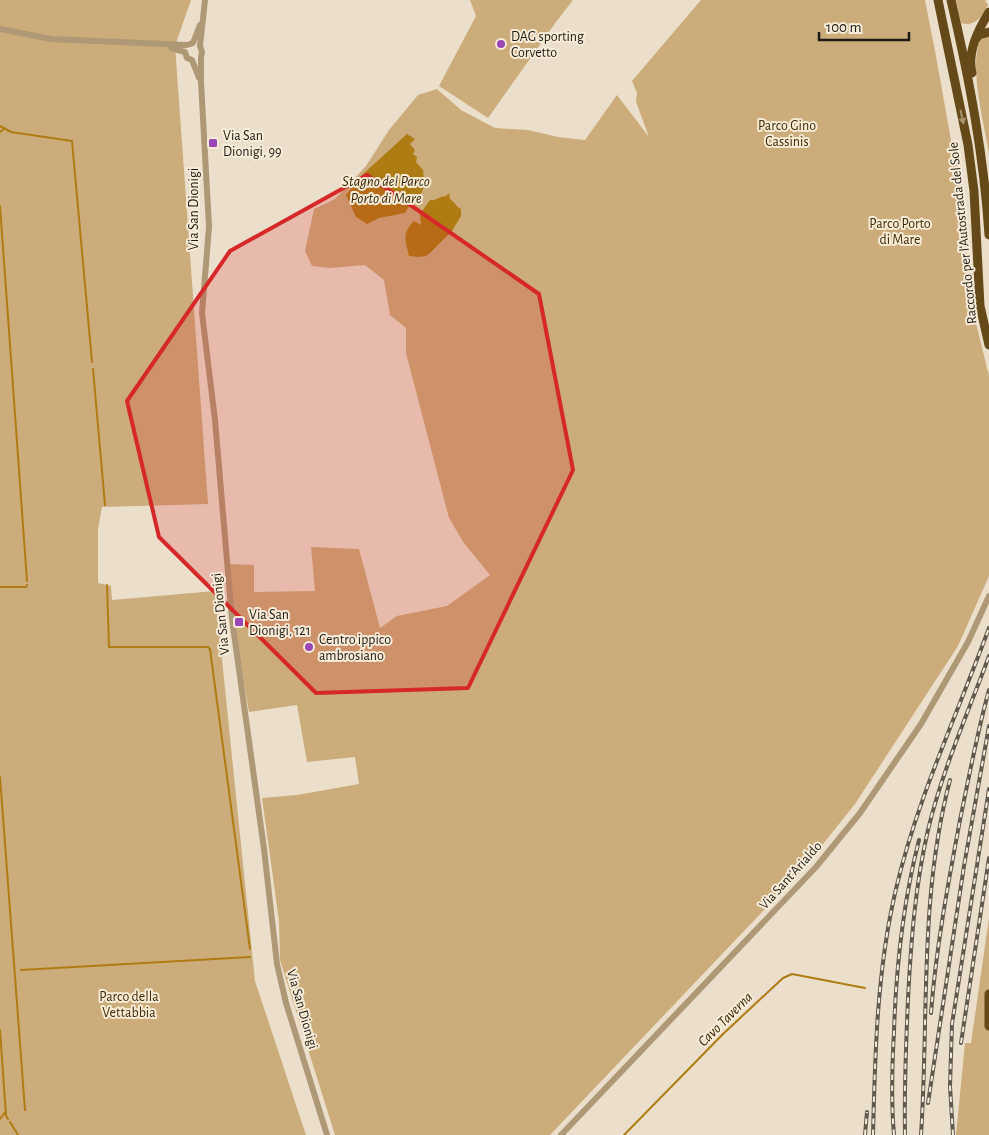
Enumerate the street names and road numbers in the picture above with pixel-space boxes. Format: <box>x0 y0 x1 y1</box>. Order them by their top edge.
street label: Raccordo per l'Autostrada del Sole <box>946 141 980 325</box>
street label: Via San Dionigi <box>187 168 201 250</box>
street label: Via San Dionigi <box>210 572 232 656</box>
street label: Via Sant'Arialdo <box>757 839 825 912</box>
street label: Via San Dionigi <box>284 968 320 1051</box>

